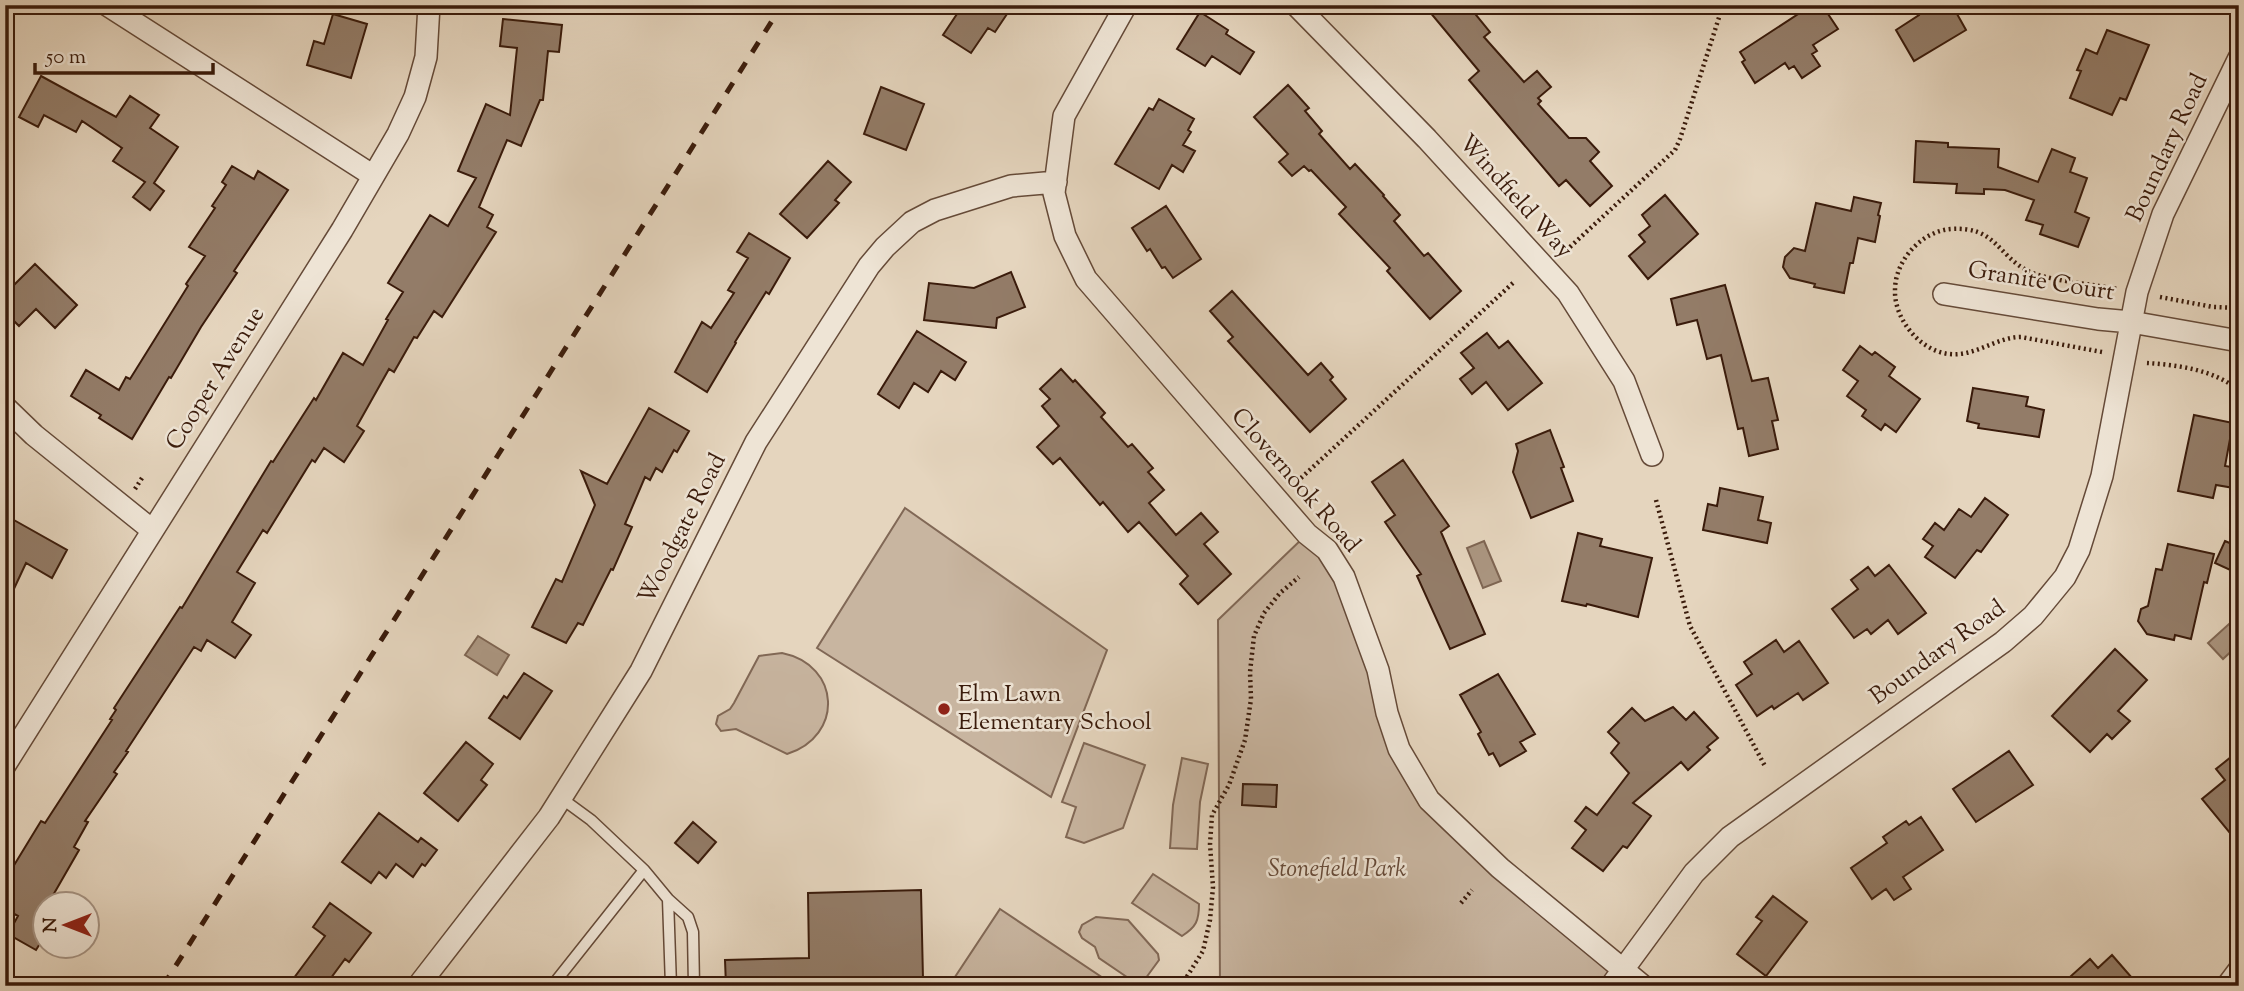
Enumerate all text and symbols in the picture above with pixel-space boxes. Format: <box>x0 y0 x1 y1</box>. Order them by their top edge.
scale bar <box>35 32 214 76</box>
text: 50 m <box>45 43 86 73</box>
street label: Boundary Road <box>2119 68 2217 228</box>
street label: Windfield Way <box>1450 127 1580 267</box>
street label: Granite Court <box>1965 254 2117 310</box>
street label: Cooper Avenue <box>158 301 274 457</box>
street label: Clovernook Road <box>1222 401 1368 561</box>
street label: Woodgate Road <box>630 447 736 610</box>
street label: Boundary Road <box>1863 592 2013 714</box>
place label: Elm Lawn Elementary School <box>958 678 1152 740</box>
marker: Elm Lawn Elementary School <box>936 701 952 717</box>
park label: Stonefield Park <box>1268 853 1406 887</box>
north arrow <box>32 890 102 960</box>
text: N <box>38 917 65 933</box>

